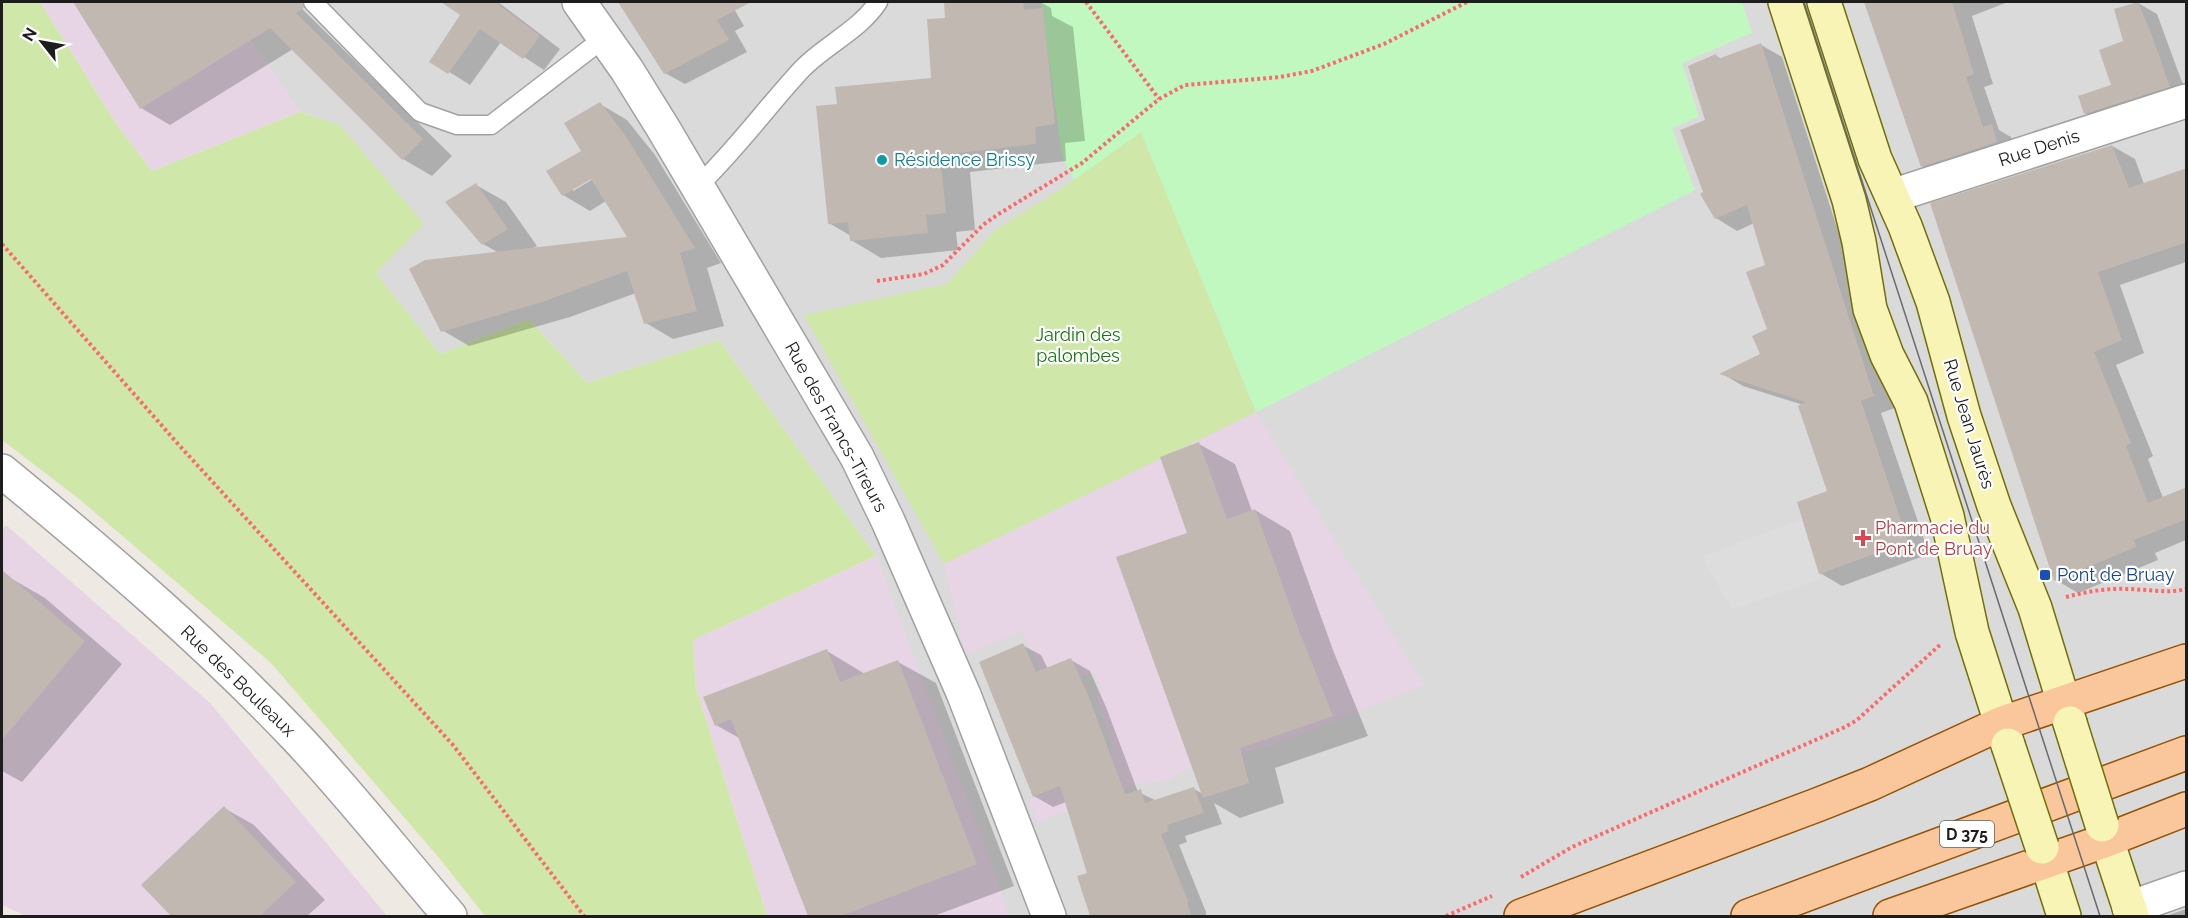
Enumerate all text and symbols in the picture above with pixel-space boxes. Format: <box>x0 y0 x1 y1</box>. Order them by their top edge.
north arrow <box>12 12 72 72</box>
text: N <box>18 24 41 45</box>
street label: Rue Denis <box>1996 124 2082 170</box>
place label: Résidence Brissy <box>894 149 1035 170</box>
marker: Résidence Brissy <box>875 153 889 167</box>
park label: Jardin des palombes <box>1035 324 1121 366</box>
street label: Rue des Francs-Tireurs <box>781 338 892 516</box>
street label: Rue Jean Jaurès <box>1940 356 1999 492</box>
place label: Pharmacie du Pont de Bruay <box>1875 517 1993 559</box>
marker: Pharmacie du Pont de Bruay <box>1856 531 1870 545</box>
place label: Pont de Bruay <box>2057 564 2175 585</box>
marker: Pont de Bruay <box>2038 568 2052 582</box>
street label: Rue des Bouleaux <box>177 621 300 741</box>
road number: D 375 <box>1940 821 1994 847</box>

